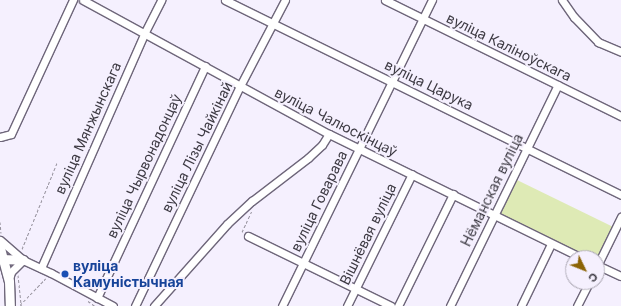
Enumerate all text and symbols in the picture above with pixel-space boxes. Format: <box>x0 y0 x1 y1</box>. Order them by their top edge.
street label: вуліца Каліноўскага <box>444 9 574 85</box>
street label: вуліца Царука <box>382 56 476 114</box>
street label: вуліца Мянжынскага <box>51 59 125 197</box>
street label: вуліца Лізы Чайкінай <box>158 79 236 215</box>
street label: вуліца Чалюскінцаў <box>272 84 400 160</box>
street label: вуліца Чырвонадонцаў <box>103 91 185 241</box>
street label: Нёманская вуліца <box>457 131 527 249</box>
street label: вуліца Говарава <box>287 148 351 254</box>
street label: Вішнёвая вуліца <box>336 181 400 287</box>
north arrow <box>565 250 605 290</box>
place label: вуліца Камуністычная <box>73 258 184 290</box>
marker: вуліца Камуністычная <box>60 269 70 279</box>
text: С <box>585 270 601 285</box>

